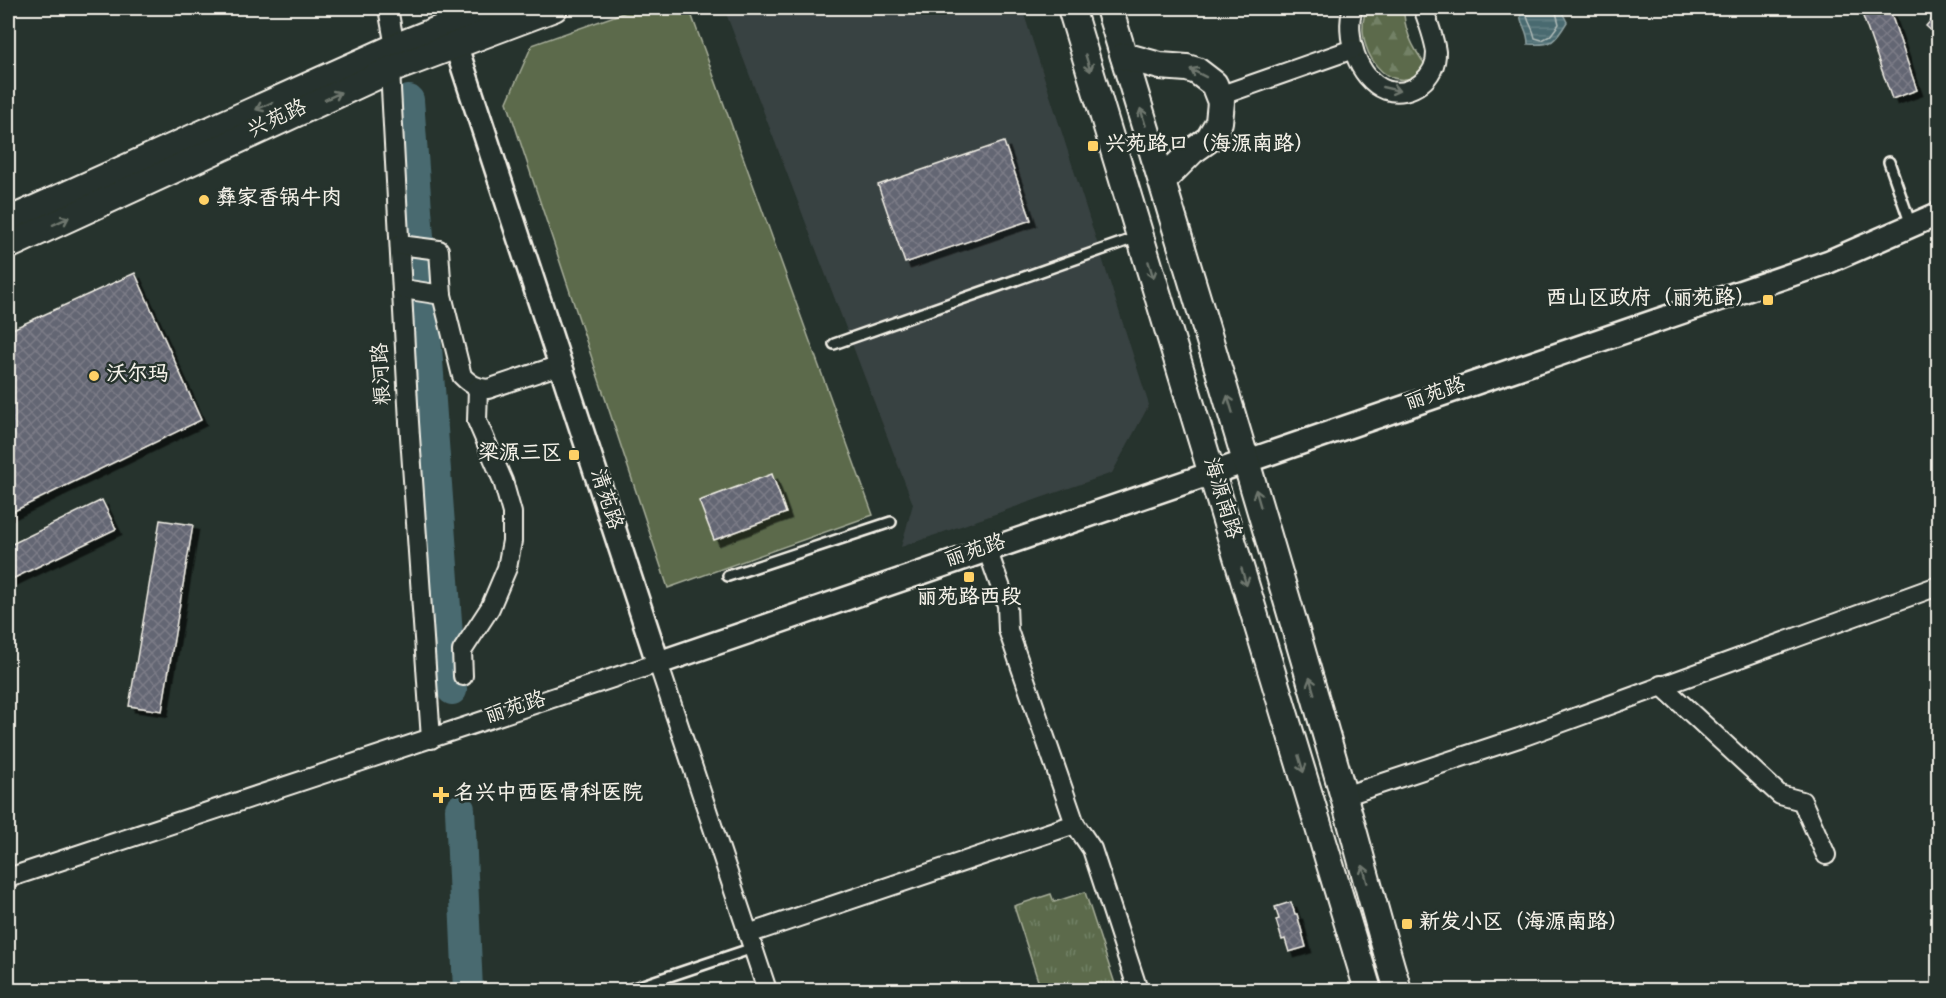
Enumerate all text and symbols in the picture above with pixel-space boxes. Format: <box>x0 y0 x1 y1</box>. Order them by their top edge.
one-way arrow <box>1083 54 1094 73</box>
one-way arrow <box>1190 67 1207 79</box>
one-way arrow <box>1381 83 1400 95</box>
one-way arrow <box>324 90 342 101</box>
street label: 兴苑路 <box>243 95 312 146</box>
one-way arrow <box>256 100 274 112</box>
one-way arrow <box>1137 108 1148 127</box>
place label: 兴苑路口（海源南路） <box>1105 132 1315 159</box>
marker: 兴苑路口（海源南路） <box>1086 139 1100 153</box>
place label: 彝家香锅牛肉 <box>216 186 342 213</box>
marker: 彝家香锅牛肉 <box>197 193 211 207</box>
one-way arrow <box>51 215 69 227</box>
one-way arrow <box>1146 260 1157 279</box>
place label: 西山区政府（丽苑路） <box>1546 286 1756 313</box>
marker: 西山区政府（丽苑路） <box>1761 293 1775 307</box>
street label: 粮河路 <box>368 342 398 406</box>
place label: 沃尔玛 <box>106 362 169 389</box>
marker: 沃尔玛 <box>87 369 101 383</box>
street label: 丽苑路 <box>1401 372 1470 418</box>
one-way arrow <box>1224 395 1235 414</box>
place label: 梁源三区 <box>478 441 562 468</box>
marker: 梁源三区 <box>567 448 581 462</box>
street label: 海源南路 <box>1196 455 1246 543</box>
street label: 清苑路 <box>582 466 628 534</box>
one-way arrow <box>1252 489 1263 508</box>
street label: 丽苑路 <box>941 529 1010 575</box>
one-way arrow <box>1239 567 1250 586</box>
marker: 丽苑路西段 <box>962 570 976 584</box>
place label: 丽苑路西段 <box>917 585 1022 612</box>
one-way arrow <box>1306 677 1317 696</box>
street label: 丽苑路 <box>482 686 550 732</box>
one-way arrow <box>1296 754 1307 773</box>
place label: 名兴中西医骨科医院 <box>454 781 643 808</box>
marker: 名兴中西医骨科医院 <box>432 786 450 804</box>
one-way arrow <box>1358 864 1370 883</box>
place label: 新发小区（海源南路） <box>1419 910 1629 937</box>
marker: 新发小区（海源南路） <box>1400 917 1414 931</box>

